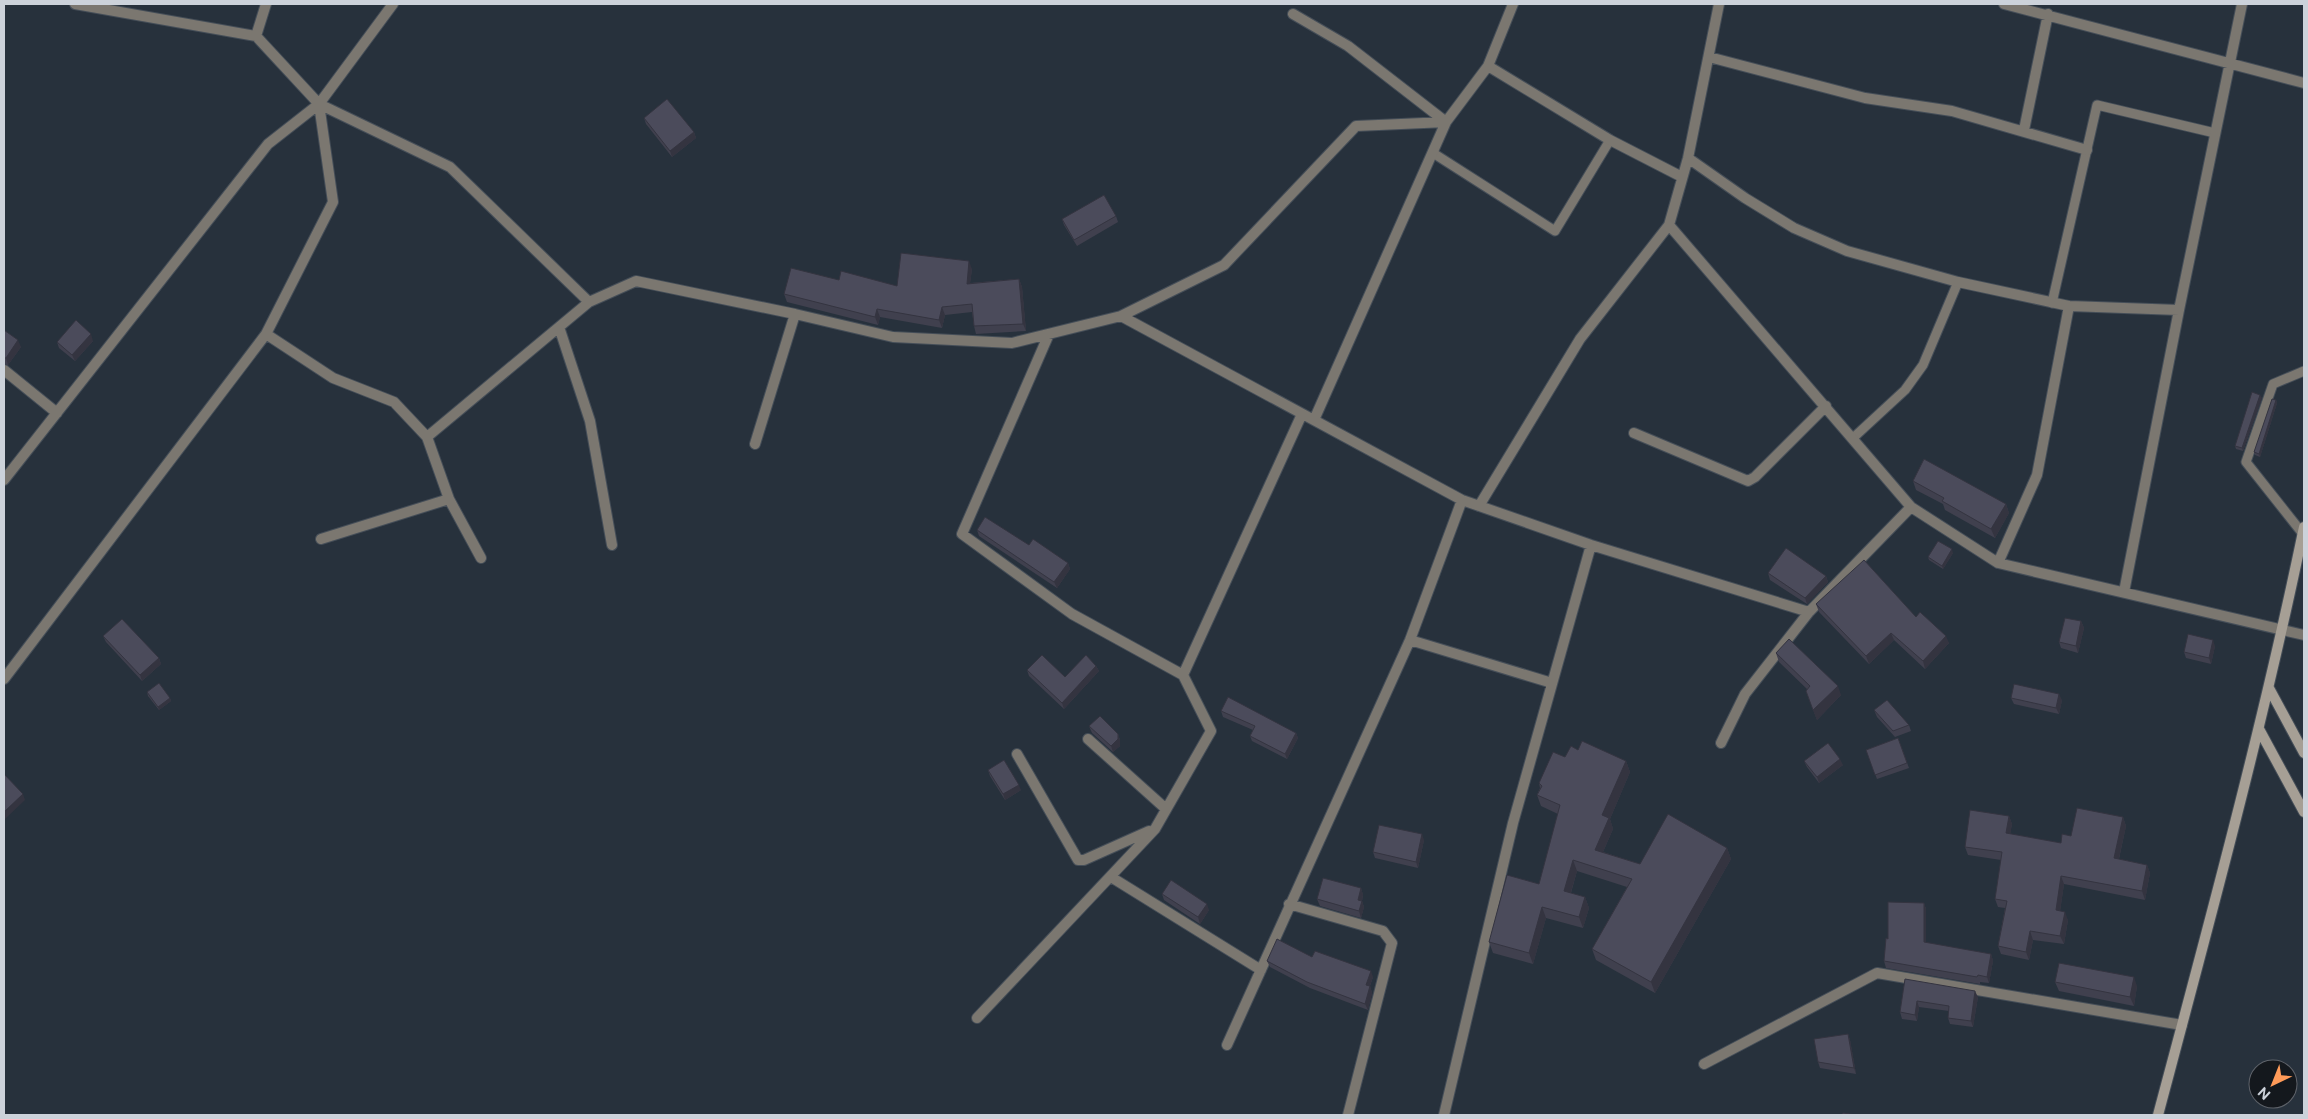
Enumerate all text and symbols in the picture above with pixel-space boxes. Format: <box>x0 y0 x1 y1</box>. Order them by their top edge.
north arrow <box>2248 1059 2298 1109</box>
text: N <box>2255 1084 2274 1103</box>

